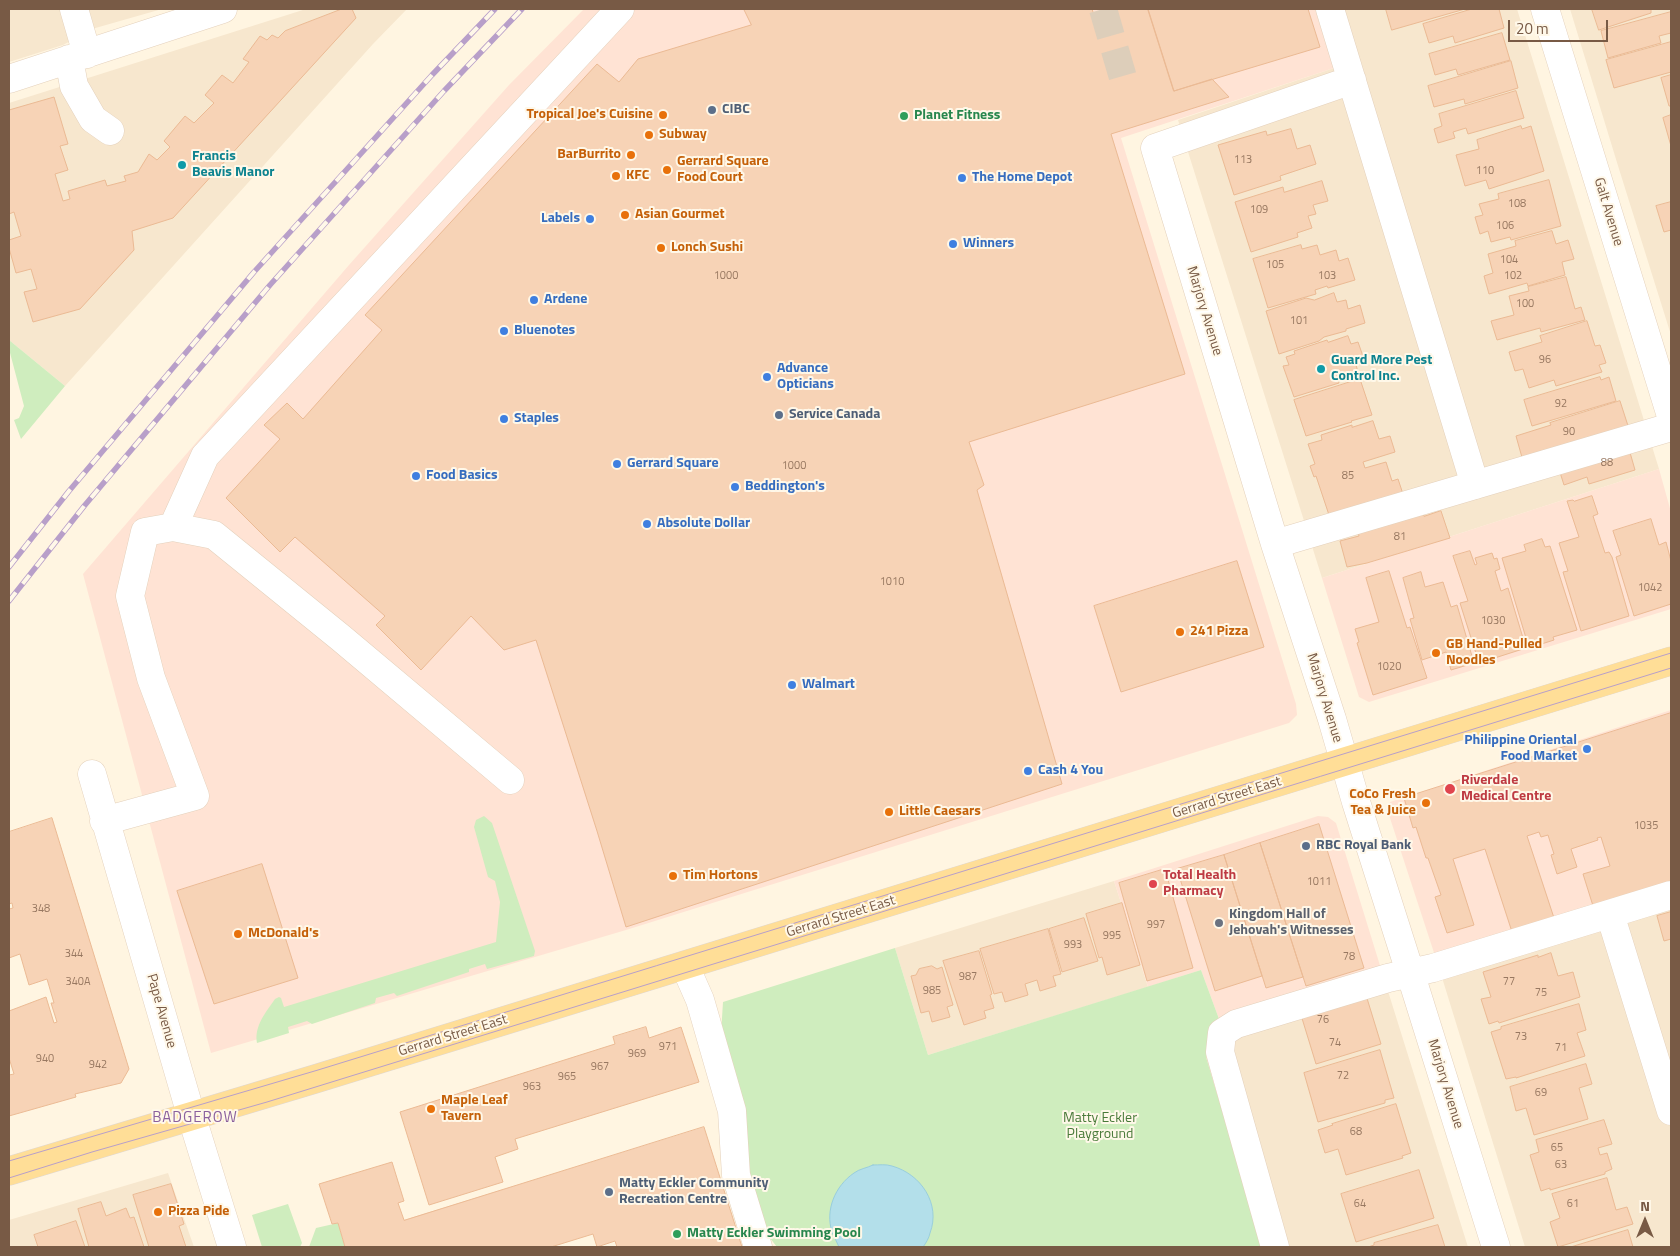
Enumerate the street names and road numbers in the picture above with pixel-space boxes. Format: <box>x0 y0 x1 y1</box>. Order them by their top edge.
street label: Galt Avenue <box>1590 176 1626 248</box>
street label: Marjory Avenue <box>1182 264 1226 358</box>
street label: Marjory Avenue <box>1302 651 1346 745</box>
street label: Gerrard Street East <box>1171 773 1283 823</box>
street label: Gerrard Street East <box>785 892 897 942</box>
street label: Pape Avenue <box>142 972 180 1050</box>
street label: Gerrard Street East <box>397 1011 509 1061</box>
street label: Marjory Avenue <box>1423 1037 1467 1131</box>

